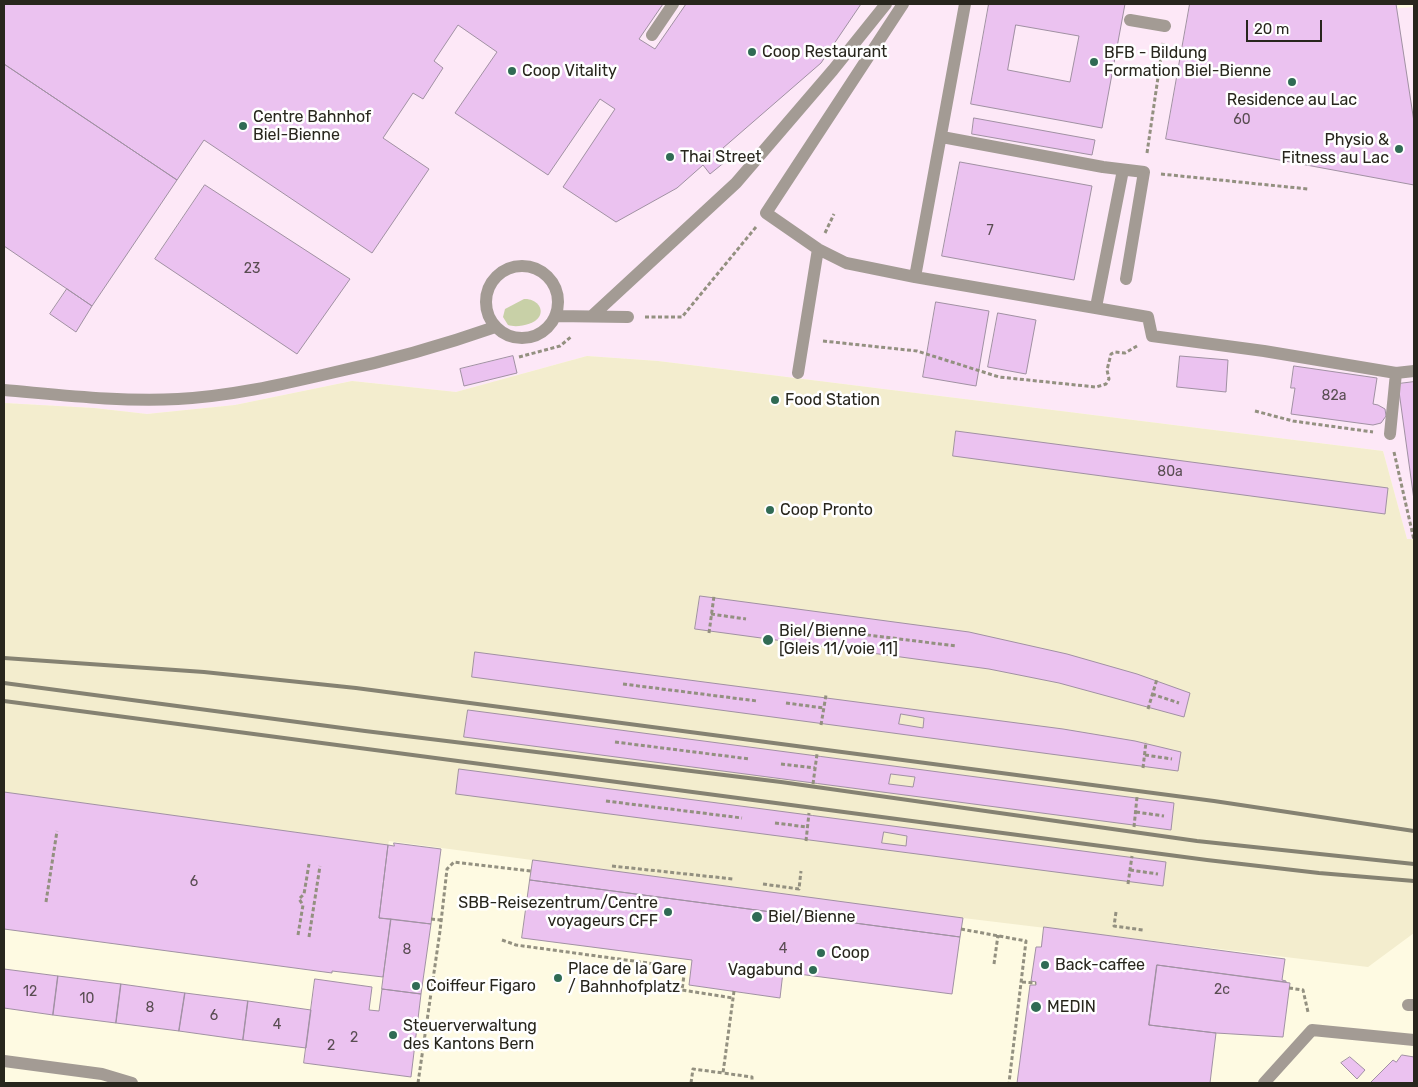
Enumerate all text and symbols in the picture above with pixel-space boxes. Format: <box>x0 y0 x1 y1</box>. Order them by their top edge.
scale bar <box>1248 10 1324 42</box>
text: 20 m <box>1254 20 1289 38</box>
place label: Coop Restaurant <box>762 42 887 62</box>
place label: BFB - Bildung Formation Biel-Bienne <box>1104 43 1271 81</box>
marker: Coop Restaurant <box>746 46 758 58</box>
marker: BFB - Bildung Formation Biel-Bienne <box>1088 56 1100 68</box>
place label: Coop Vitality <box>522 61 617 81</box>
marker: Coop Vitality <box>506 65 518 77</box>
marker: Residence au Lac <box>1286 76 1298 88</box>
place label: Residence au Lac <box>1227 90 1357 110</box>
place label: Centre Bahnhof Biel-Bienne <box>253 107 371 145</box>
house number: 60 <box>1233 112 1251 128</box>
marker: Centre Bahnhof Biel-Bienne <box>237 120 249 132</box>
place label: Physio & Fitness au Lac <box>1282 130 1389 168</box>
marker: Physio & Fitness au Lac <box>1393 143 1405 155</box>
place label: Thai Street <box>680 147 762 167</box>
marker: Thai Street <box>664 151 676 163</box>
house number: 7 <box>986 223 994 239</box>
house number: 23 <box>244 261 260 277</box>
house number: 82a <box>1322 388 1346 404</box>
place label: Food Station <box>785 390 880 410</box>
marker: Food Station <box>769 394 781 406</box>
house number: 80a <box>1157 464 1183 480</box>
place label: Coop Pronto <box>780 500 873 520</box>
marker: Coop Pronto <box>764 504 776 516</box>
place label: Biel/Bienne [Gleis 11/voie 11] <box>779 621 898 659</box>
marker: Biel/Bienne [Gleis 11/voie 11] <box>761 633 775 647</box>
house number: 6 <box>190 874 198 890</box>
place label: SBB-Reisezentrum/Centre voyageurs CFF <box>458 893 658 931</box>
marker: SBB-Reisezentrum/Centre voyageurs CFF <box>662 906 674 918</box>
place label: Biel/Bienne <box>768 907 856 927</box>
marker: Biel/Bienne <box>750 910 764 924</box>
house number: 4 <box>779 941 787 957</box>
house number: 8 <box>403 942 411 958</box>
place label: Coop <box>831 943 870 963</box>
marker: Coop <box>815 947 827 959</box>
place label: Back-caffee <box>1055 955 1145 975</box>
place label: Place de la Gare / Bahnhofplatz <box>568 959 686 997</box>
marker: Back-caffee <box>1039 959 1051 971</box>
place label: Vagabund <box>728 960 803 980</box>
marker: Vagabund <box>807 964 819 976</box>
marker: Place de la Gare / Bahnhofplatz <box>552 972 564 984</box>
place label: Coiffeur Figaro <box>426 976 536 996</box>
marker: Coiffeur Figaro <box>410 980 422 992</box>
house number: 2c <box>1214 982 1230 998</box>
house number: 12 <box>23 984 37 1000</box>
house number: 10 <box>80 991 94 1007</box>
place label: MEDIN <box>1047 997 1096 1017</box>
house number: 8 <box>146 1000 154 1016</box>
marker: MEDIN <box>1029 1000 1043 1014</box>
house number: 6 <box>210 1008 218 1024</box>
place label: Steuerverwaltung des Kantons Bern <box>403 1016 537 1054</box>
house number: 4 <box>273 1017 281 1033</box>
marker: Steuerverwaltung des Kantons Bern <box>387 1029 399 1041</box>
house number: 2 <box>350 1030 358 1046</box>
house number: 2 <box>327 1038 335 1054</box>

